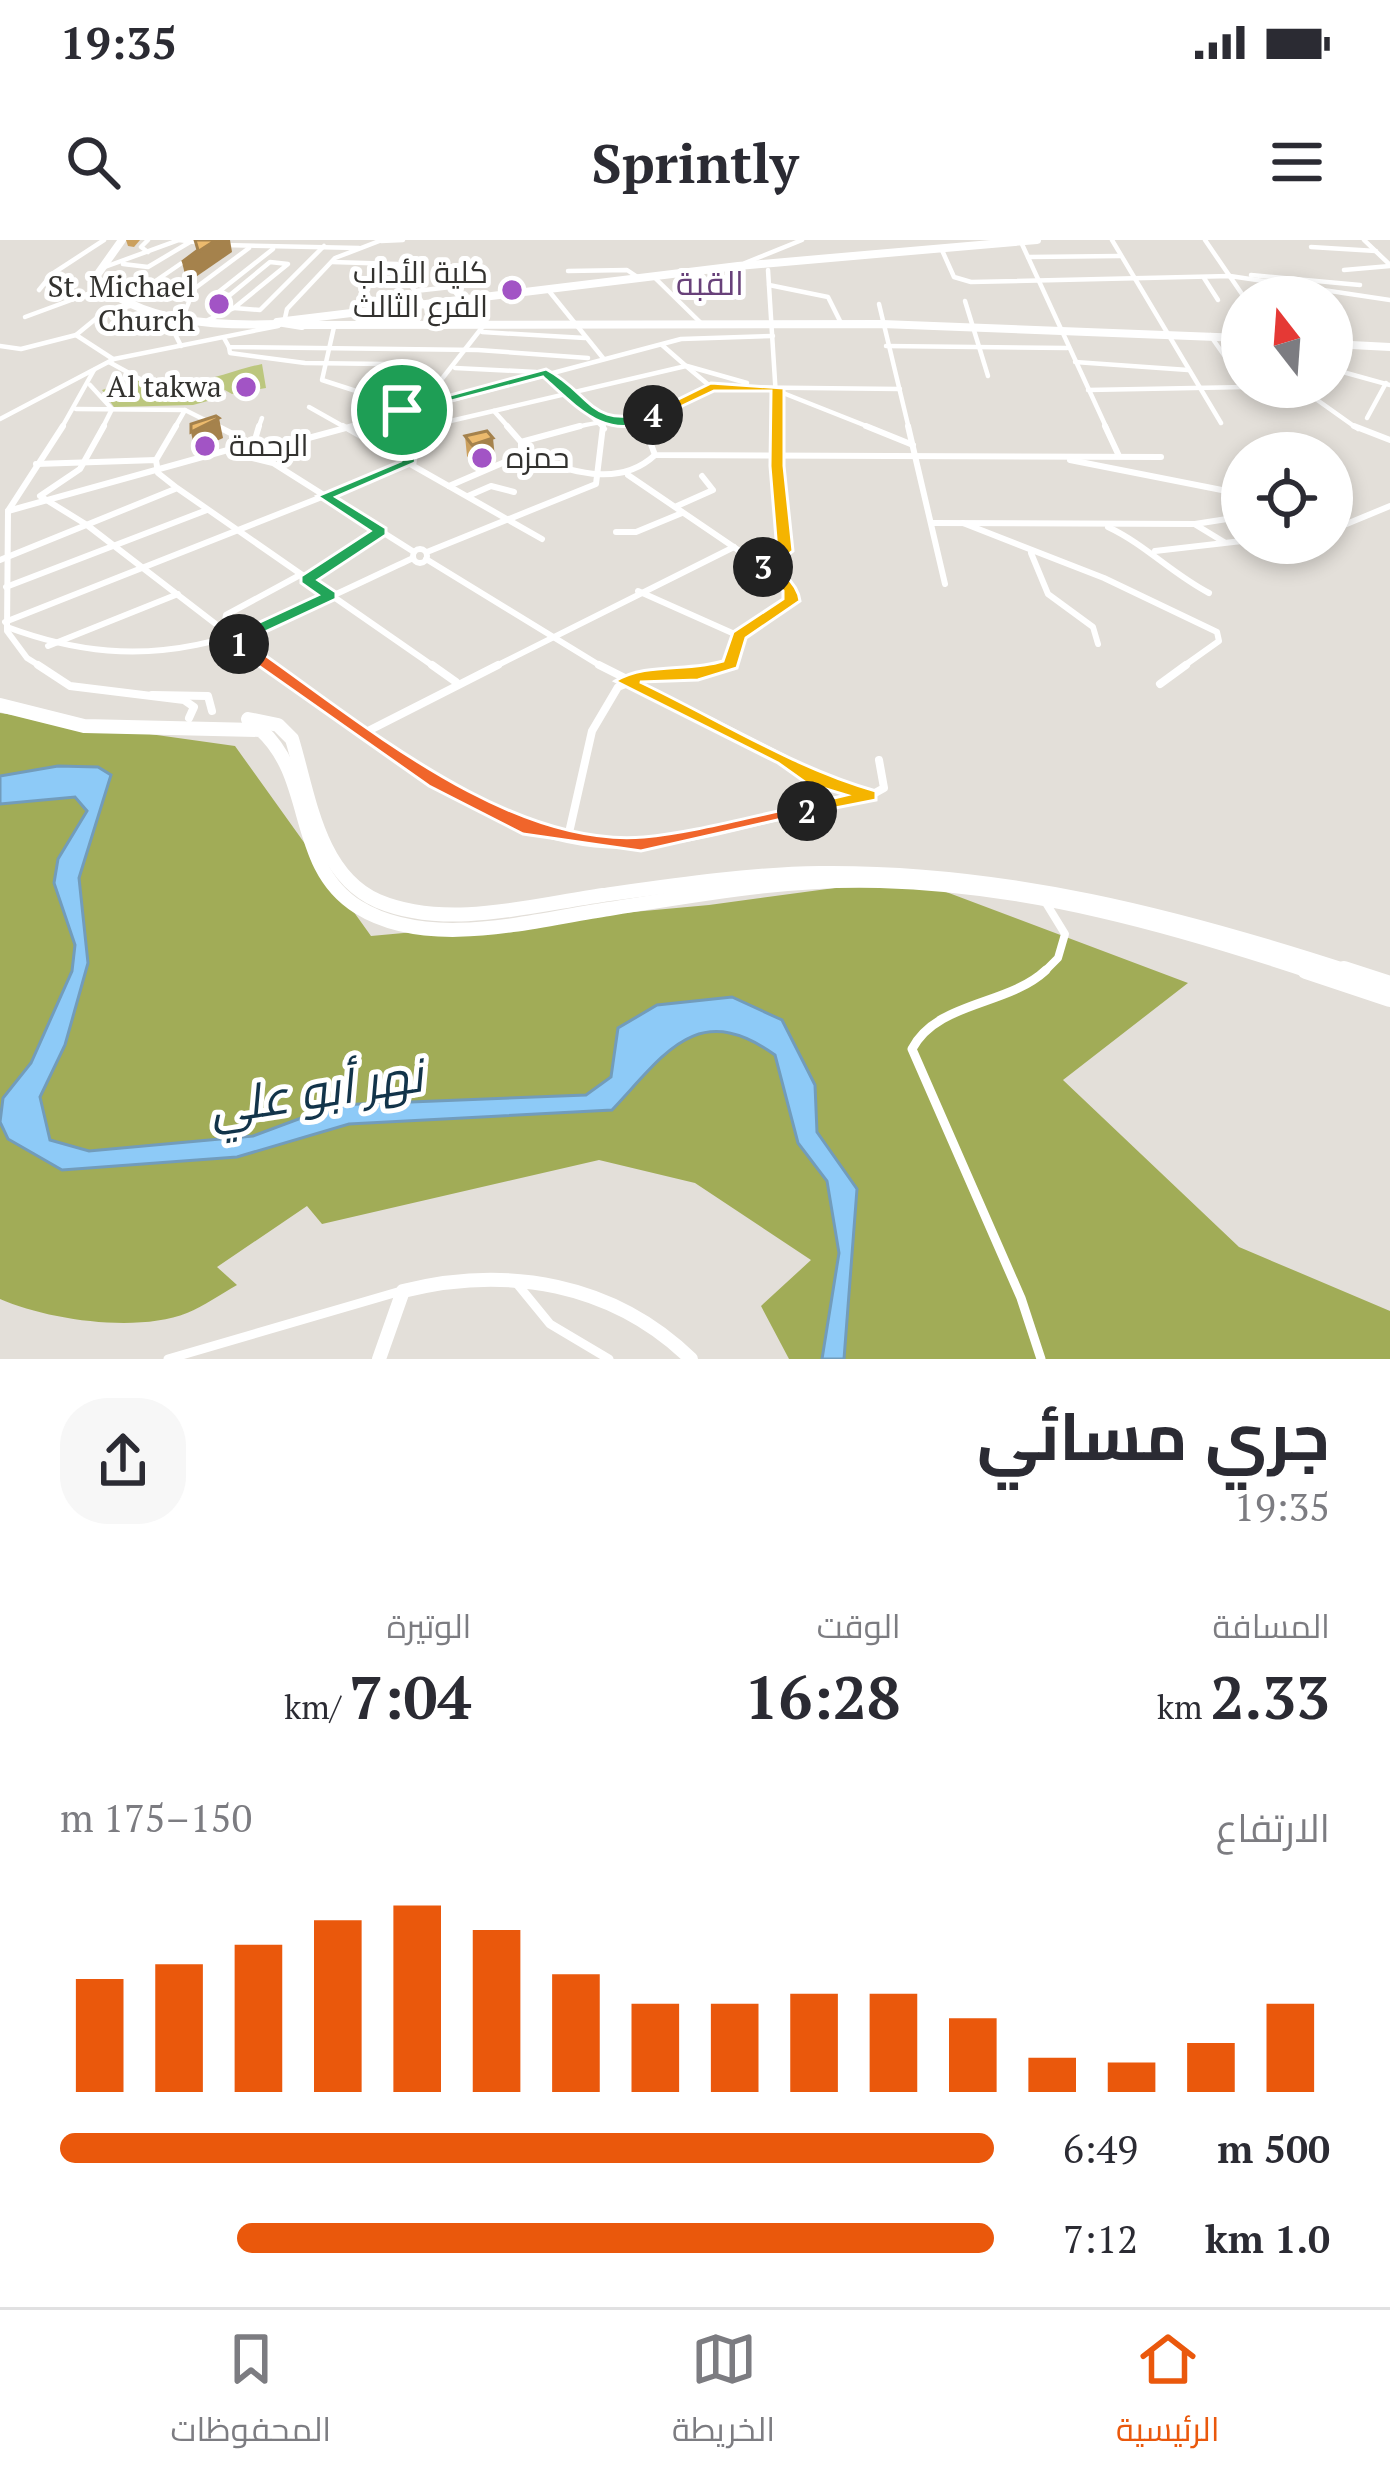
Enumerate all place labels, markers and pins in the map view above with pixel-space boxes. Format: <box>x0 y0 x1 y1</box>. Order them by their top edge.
place label: كلية الأداب الفرع الثالث <box>353 252 488 327</box>
place label: St. Michael Church <box>47 266 195 340</box>
marker: كلية الأداب الفرع الثالث <box>499 277 525 303</box>
marker: St. Michael Church <box>206 291 232 317</box>
pin <box>351 359 453 461</box>
place label: Al takwa <box>106 366 222 406</box>
marker: Al takwa <box>233 374 259 400</box>
pin: 4 <box>623 385 683 445</box>
place label: الرحمة <box>229 425 309 465</box>
marker: الرحمة <box>192 433 218 459</box>
place label: حمزه <box>506 437 569 477</box>
marker: حمزه <box>469 445 495 471</box>
pin: 3 <box>733 537 793 597</box>
pin: 1 <box>209 614 269 674</box>
pin: 2 <box>777 781 837 841</box>

